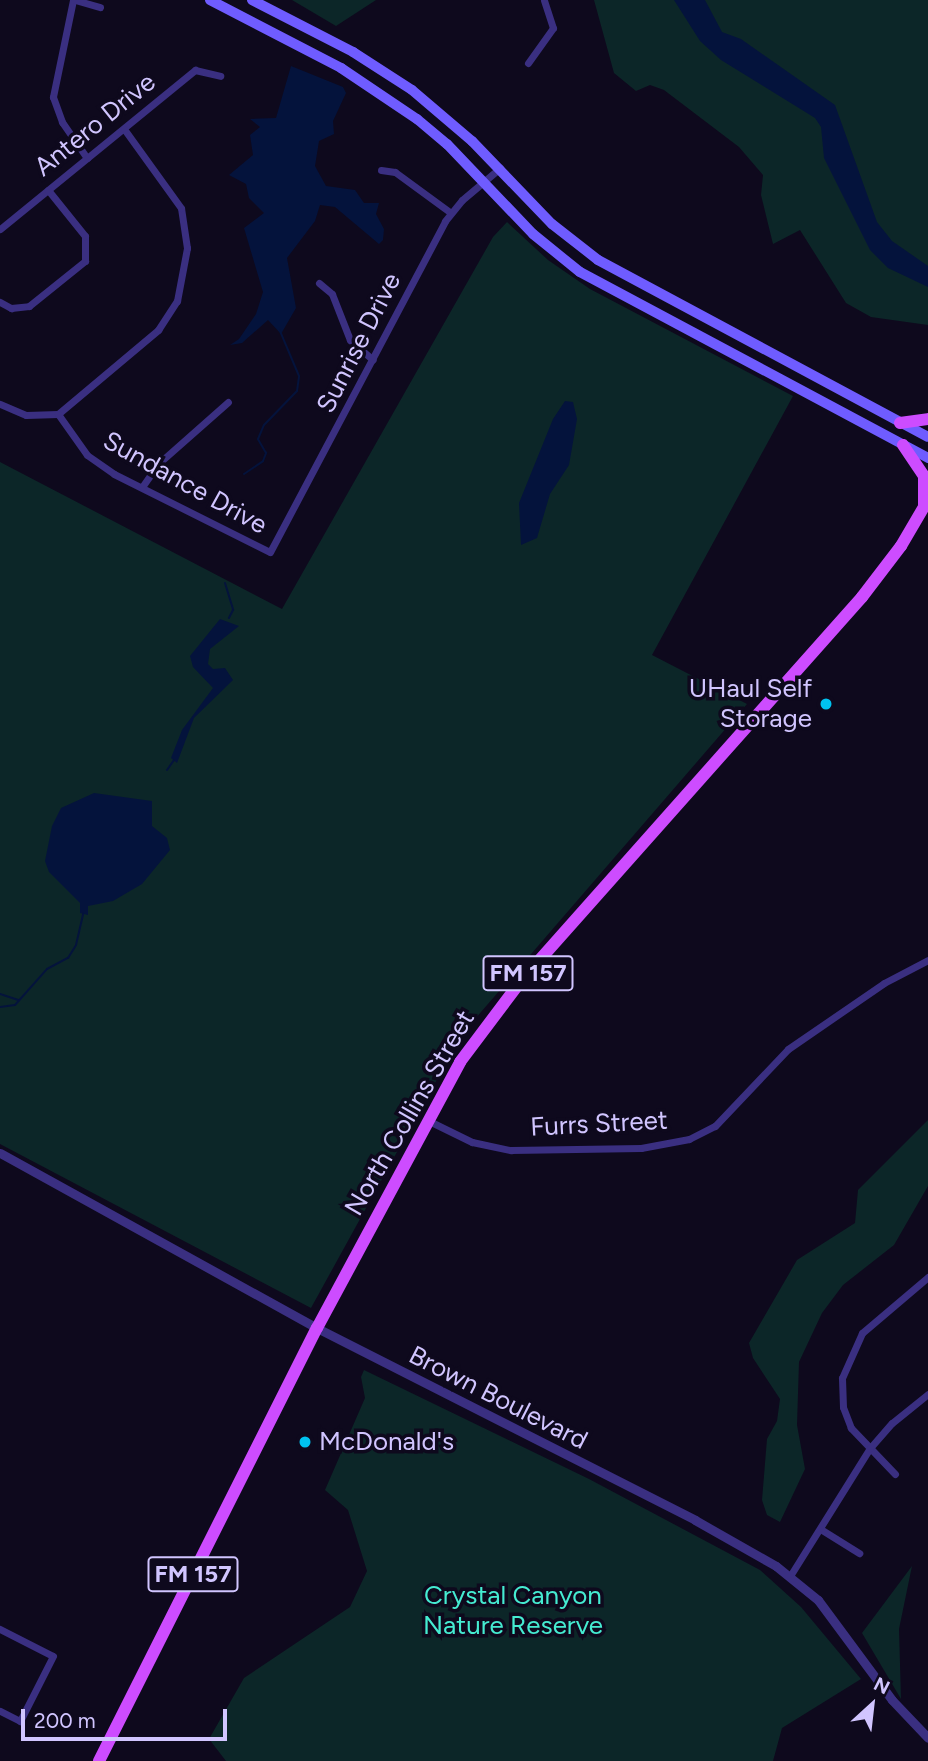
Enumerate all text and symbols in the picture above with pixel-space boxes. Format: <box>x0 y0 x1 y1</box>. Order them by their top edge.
street label: Antero Drive <box>28 67 162 183</box>
street label: Sunrise Drive <box>310 268 408 418</box>
street label: Sundance Drive <box>98 425 272 541</box>
place label: UHaul Self Storage <box>689 673 812 734</box>
marker: UHaul Self Storage <box>818 696 834 712</box>
road number: FM 157 <box>482 953 574 993</box>
street label: North Collins Street <box>339 1005 481 1221</box>
street label: Furrs Street <box>530 1105 668 1143</box>
street label: Brown Boulevard <box>403 1340 593 1456</box>
place label: McDonald's <box>319 1426 454 1458</box>
marker: McDonald's <box>297 1434 313 1450</box>
road number: FM 157 <box>148 1554 238 1594</box>
park label: Crystal Canyon Nature Reserve <box>423 1580 603 1642</box>
north arrow <box>837 1670 907 1740</box>
text: N <box>870 1672 894 1699</box>
scale bar <box>24 1694 231 1738</box>
text: 200 m <box>34 1708 96 1733</box>

